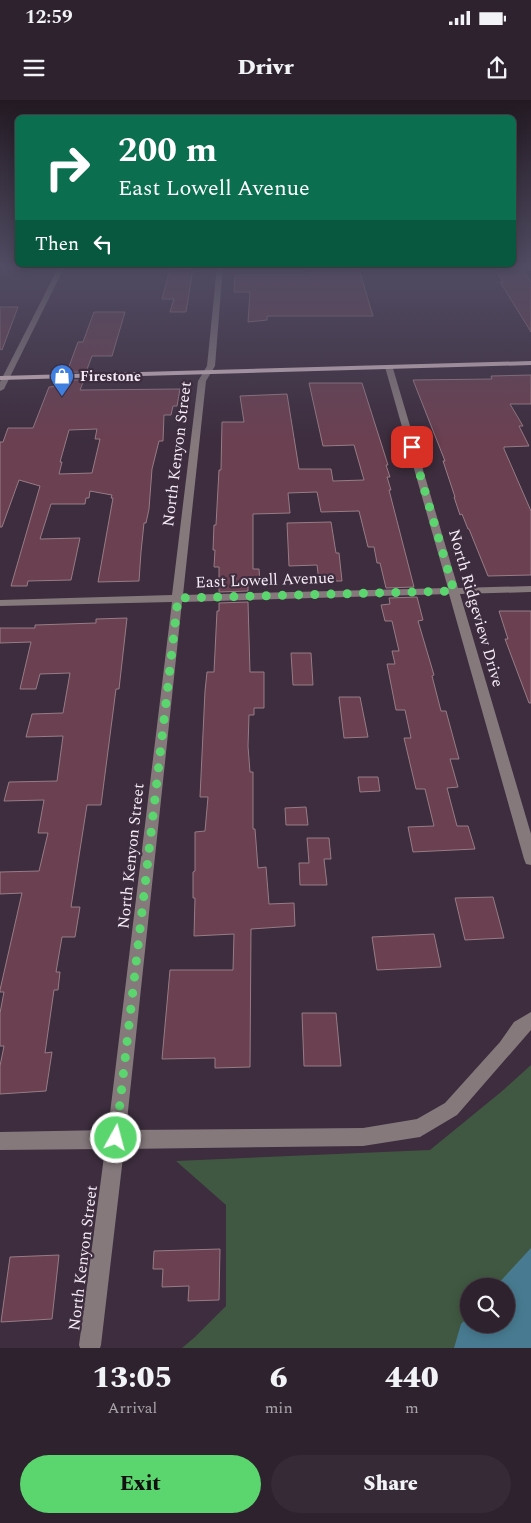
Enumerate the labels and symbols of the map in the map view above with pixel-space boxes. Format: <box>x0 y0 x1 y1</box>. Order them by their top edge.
shop icon: Firestone <box>49 363 75 397</box>
place label: Firestone <box>80 366 141 387</box>
street label: North Kenyon Street <box>156 380 198 528</box>
pin <box>391 426 433 468</box>
street label: North Ridgeview Drive <box>442 526 510 690</box>
street label: East Lowell Avenue <box>195 566 335 594</box>
street label: North Kenyon Street <box>111 782 151 930</box>
position arrow <box>89 1111 141 1163</box>
street label: North Kenyon Street <box>62 1184 104 1332</box>

